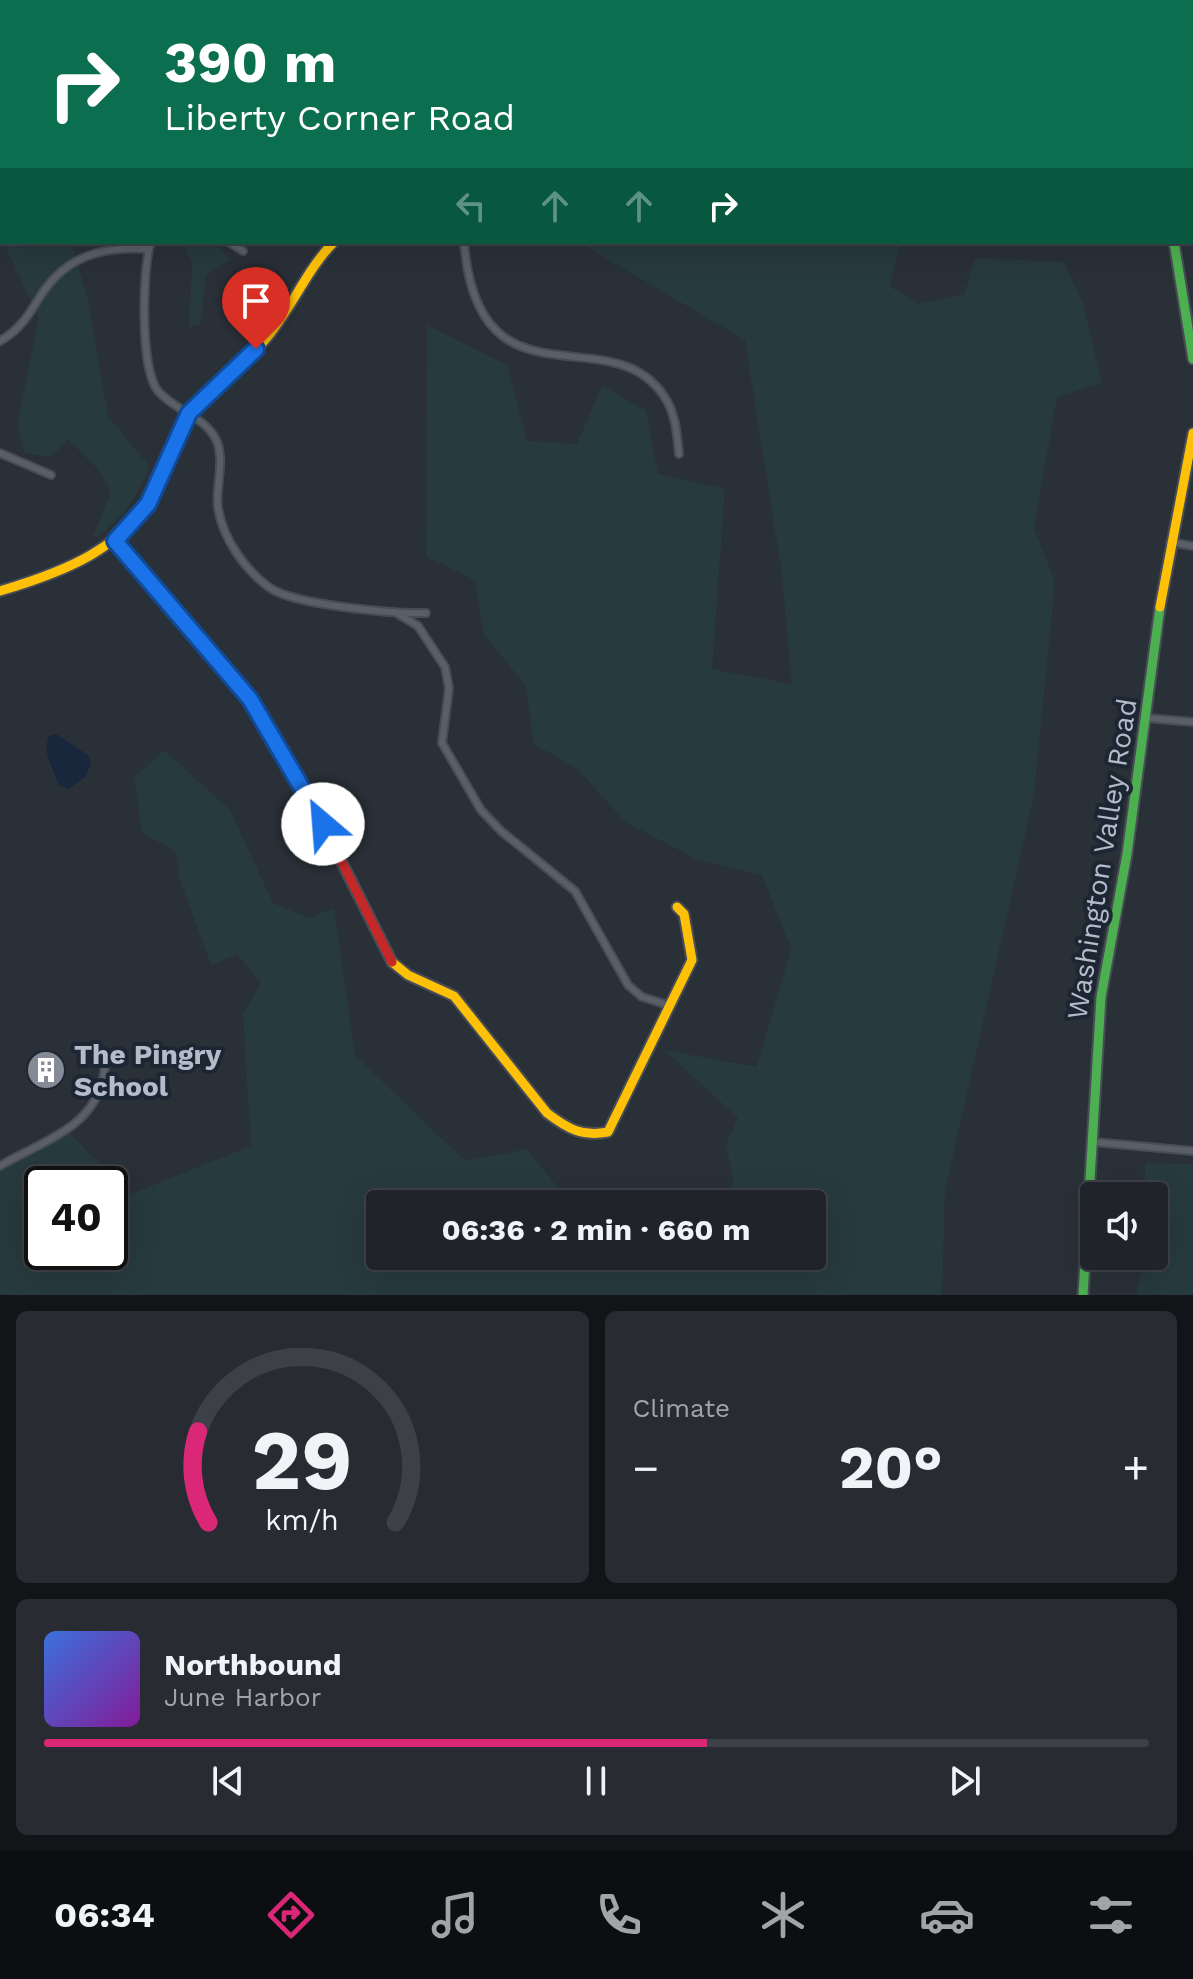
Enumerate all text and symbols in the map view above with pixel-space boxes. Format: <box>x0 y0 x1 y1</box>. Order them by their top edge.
text: 390 m <box>164 30 336 96</box>
icon: right <box>32 32 136 136</box>
text: Liberty Corner Road <box>164 97 515 139</box>
icon: left <box>449 184 493 228</box>
icon: ahead <box>533 184 577 228</box>
icon: ahead <box>617 184 661 228</box>
icon: right <box>701 184 745 228</box>
pin <box>222 267 290 349</box>
icon: arrive <box>234 279 278 323</box>
street label: Washington Valley Road <box>1060 696 1144 1022</box>
position arrow <box>281 782 365 866</box>
place label: The Pingry School <box>74 1038 222 1103</box>
building icon: The Pingry School <box>25 1049 67 1091</box>
speed limit sign: 40 <box>24 1166 128 1270</box>
map controls <box>1080 1182 1168 1270</box>
button: sound <box>1080 1182 1168 1270</box>
text: 06:36 · 2 min · 660 m <box>442 1212 751 1247</box>
text: Climate <box>633 1393 730 1423</box>
text: 29 <box>252 1412 353 1509</box>
text: 20° <box>839 1432 943 1503</box>
text: − <box>633 1442 659 1494</box>
text: + <box>1122 1442 1149 1494</box>
text: km/h <box>265 1503 339 1537</box>
text: Northbound <box>164 1647 341 1682</box>
text: June Harbor <box>164 1682 321 1712</box>
icon: previous <box>206 1759 250 1803</box>
icon: pause <box>574 1759 618 1803</box>
icon: next <box>943 1759 987 1803</box>
icon: directions <box>263 1887 319 1943</box>
icon: music <box>427 1887 483 1943</box>
icon: phone <box>591 1887 647 1943</box>
icon: climate <box>755 1887 811 1943</box>
icon: car <box>919 1887 975 1943</box>
icon: filters <box>1083 1887 1139 1943</box>
text: 06:34 <box>54 1894 155 1936</box>

